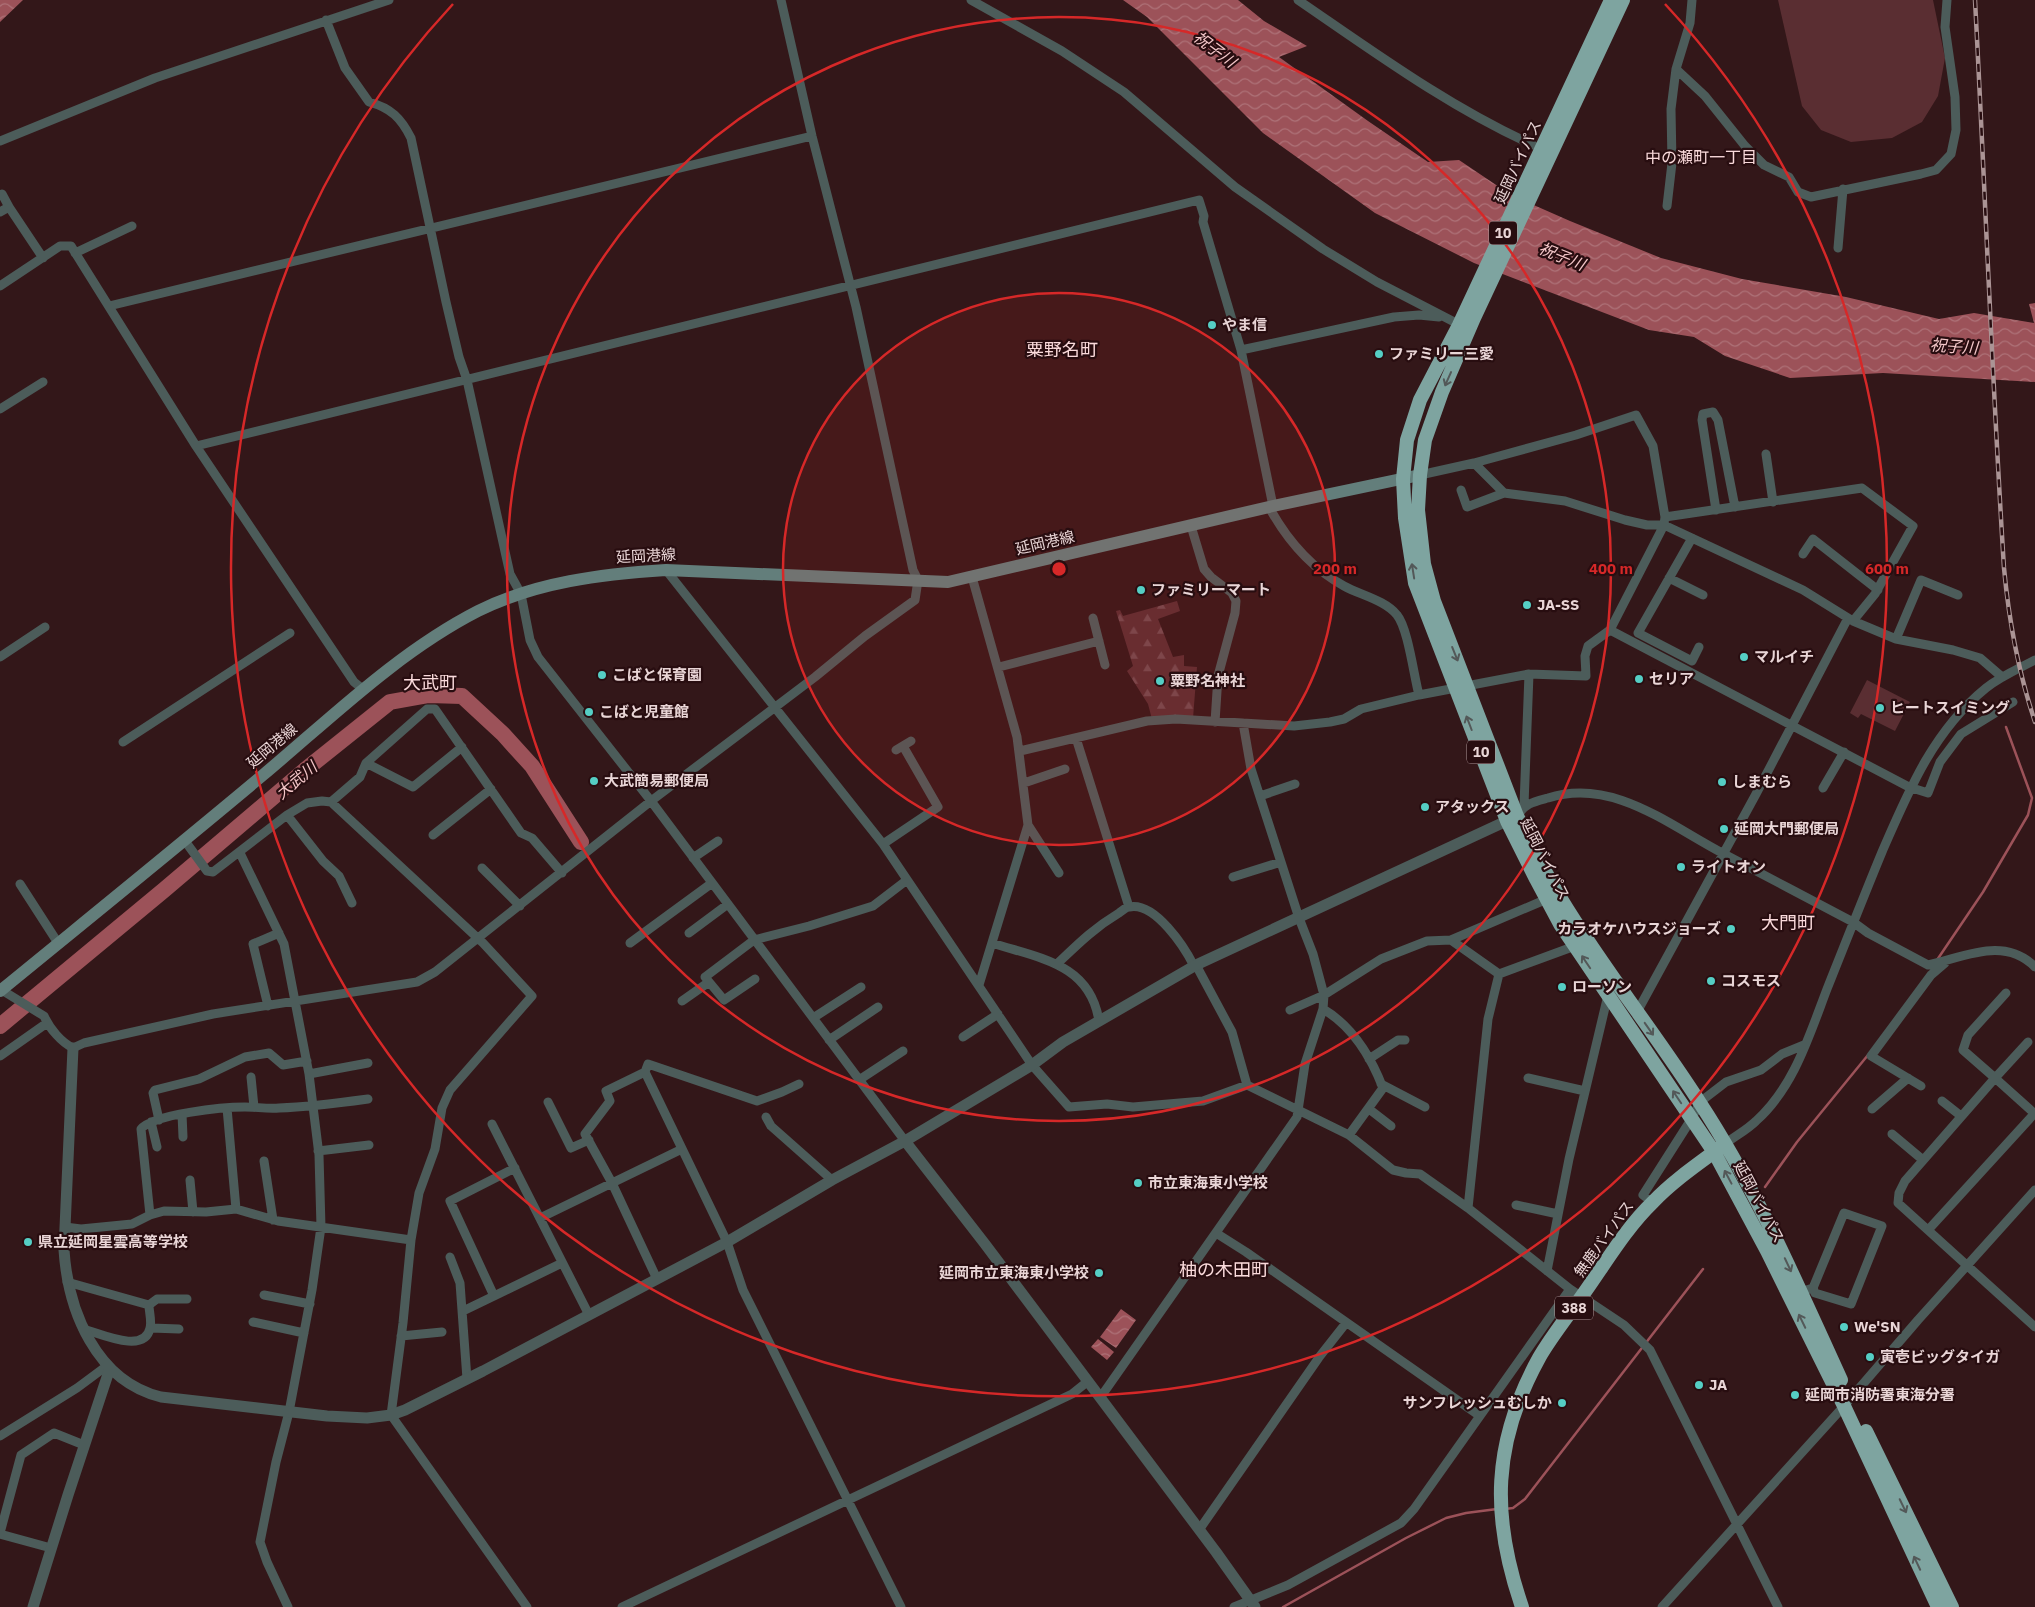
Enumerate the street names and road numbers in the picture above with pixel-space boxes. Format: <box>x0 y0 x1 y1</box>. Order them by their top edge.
street label: 延岡バイパス <box>1490 117 1545 206</box>
road number: 10 <box>1489 222 1517 244</box>
street label: 延岡港線 <box>1014 527 1076 559</box>
street label: 延岡港線 <box>616 544 676 567</box>
street label: 延岡港線 <box>243 719 301 772</box>
road number: 10 <box>1467 740 1495 764</box>
street label: 延岡バイパス <box>1517 814 1574 903</box>
street label: 延岡バイパス <box>1730 1158 1789 1246</box>
street label: 無鹿バイパス <box>1570 1197 1638 1281</box>
road number: 388 <box>1555 1296 1593 1320</box>

